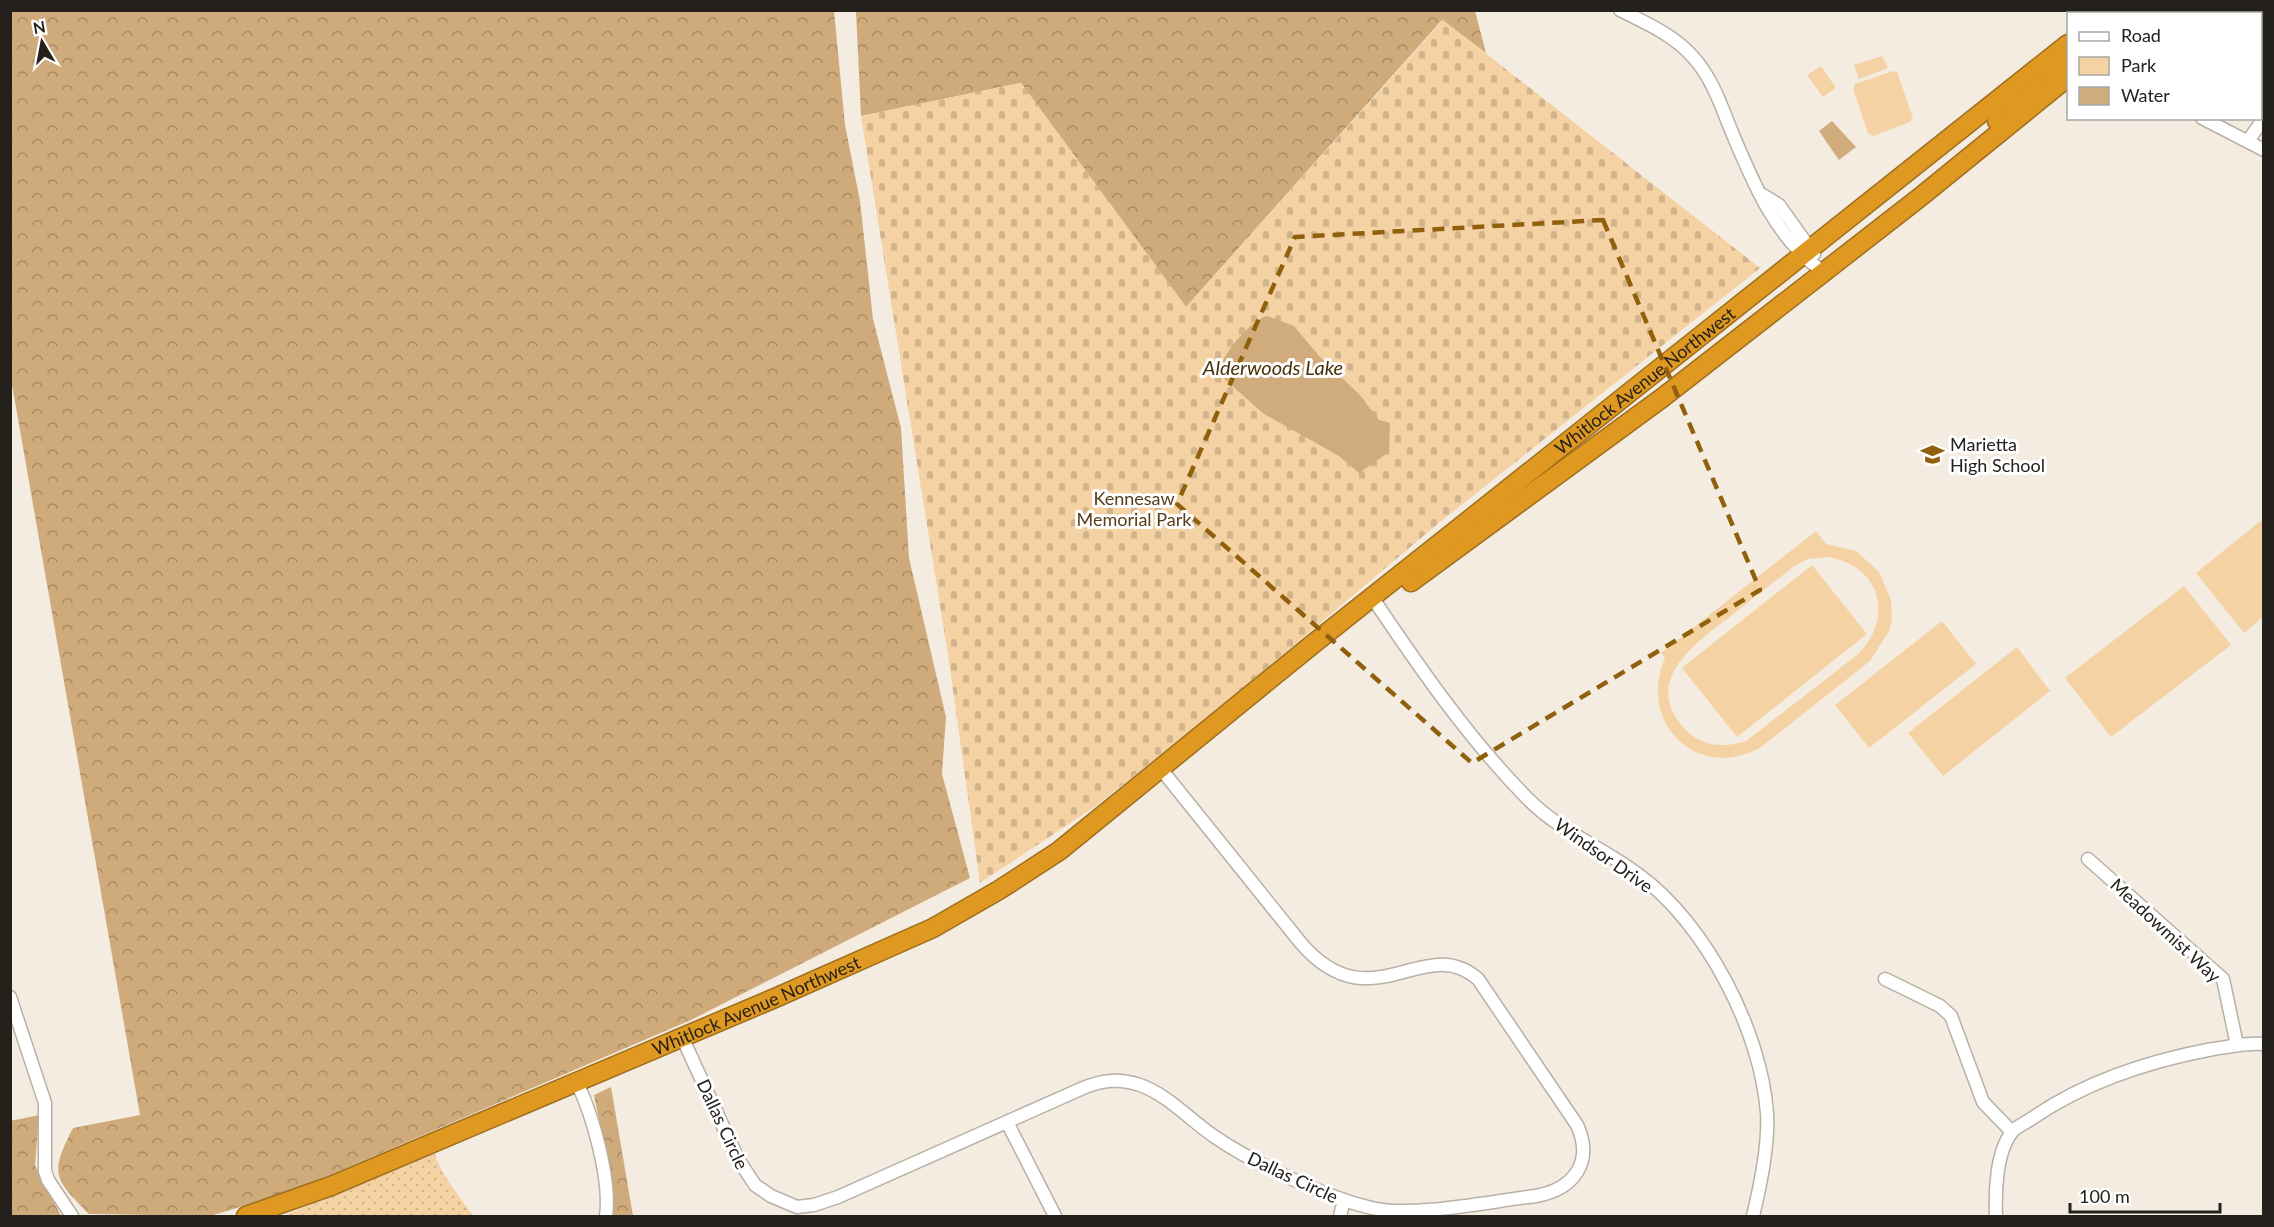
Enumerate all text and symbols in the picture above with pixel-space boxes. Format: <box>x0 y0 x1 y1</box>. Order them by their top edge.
north arrow <box>12 12 72 72</box>
legend <box>2067 12 2262 120</box>
text: N <box>32 16 47 37</box>
text: Road <box>2121 24 2161 46</box>
text: Park <box>2121 54 2157 76</box>
text: Water <box>2121 84 2170 106</box>
street label: Whitlock Avenue Northwest <box>1550 302 1740 459</box>
water label: Alderwoods Lake <box>1202 355 1343 379</box>
place label: Marietta High School <box>1950 433 2045 476</box>
school or university icon: Marietta High School <box>1919 441 1945 467</box>
park label: Kennesaw Memorial Park <box>1077 487 1192 530</box>
street label: Windsor Drive <box>1551 813 1657 897</box>
street label: Meadowmist Way <box>2106 873 2226 987</box>
street label: Whitlock Avenue Northwest <box>649 951 864 1060</box>
street label: Dallas Circle <box>693 1075 753 1173</box>
street label: Dallas Circle <box>1244 1147 1342 1207</box>
scale bar <box>2070 1176 2220 1214</box>
text: 100 m <box>2079 1185 2130 1207</box>

